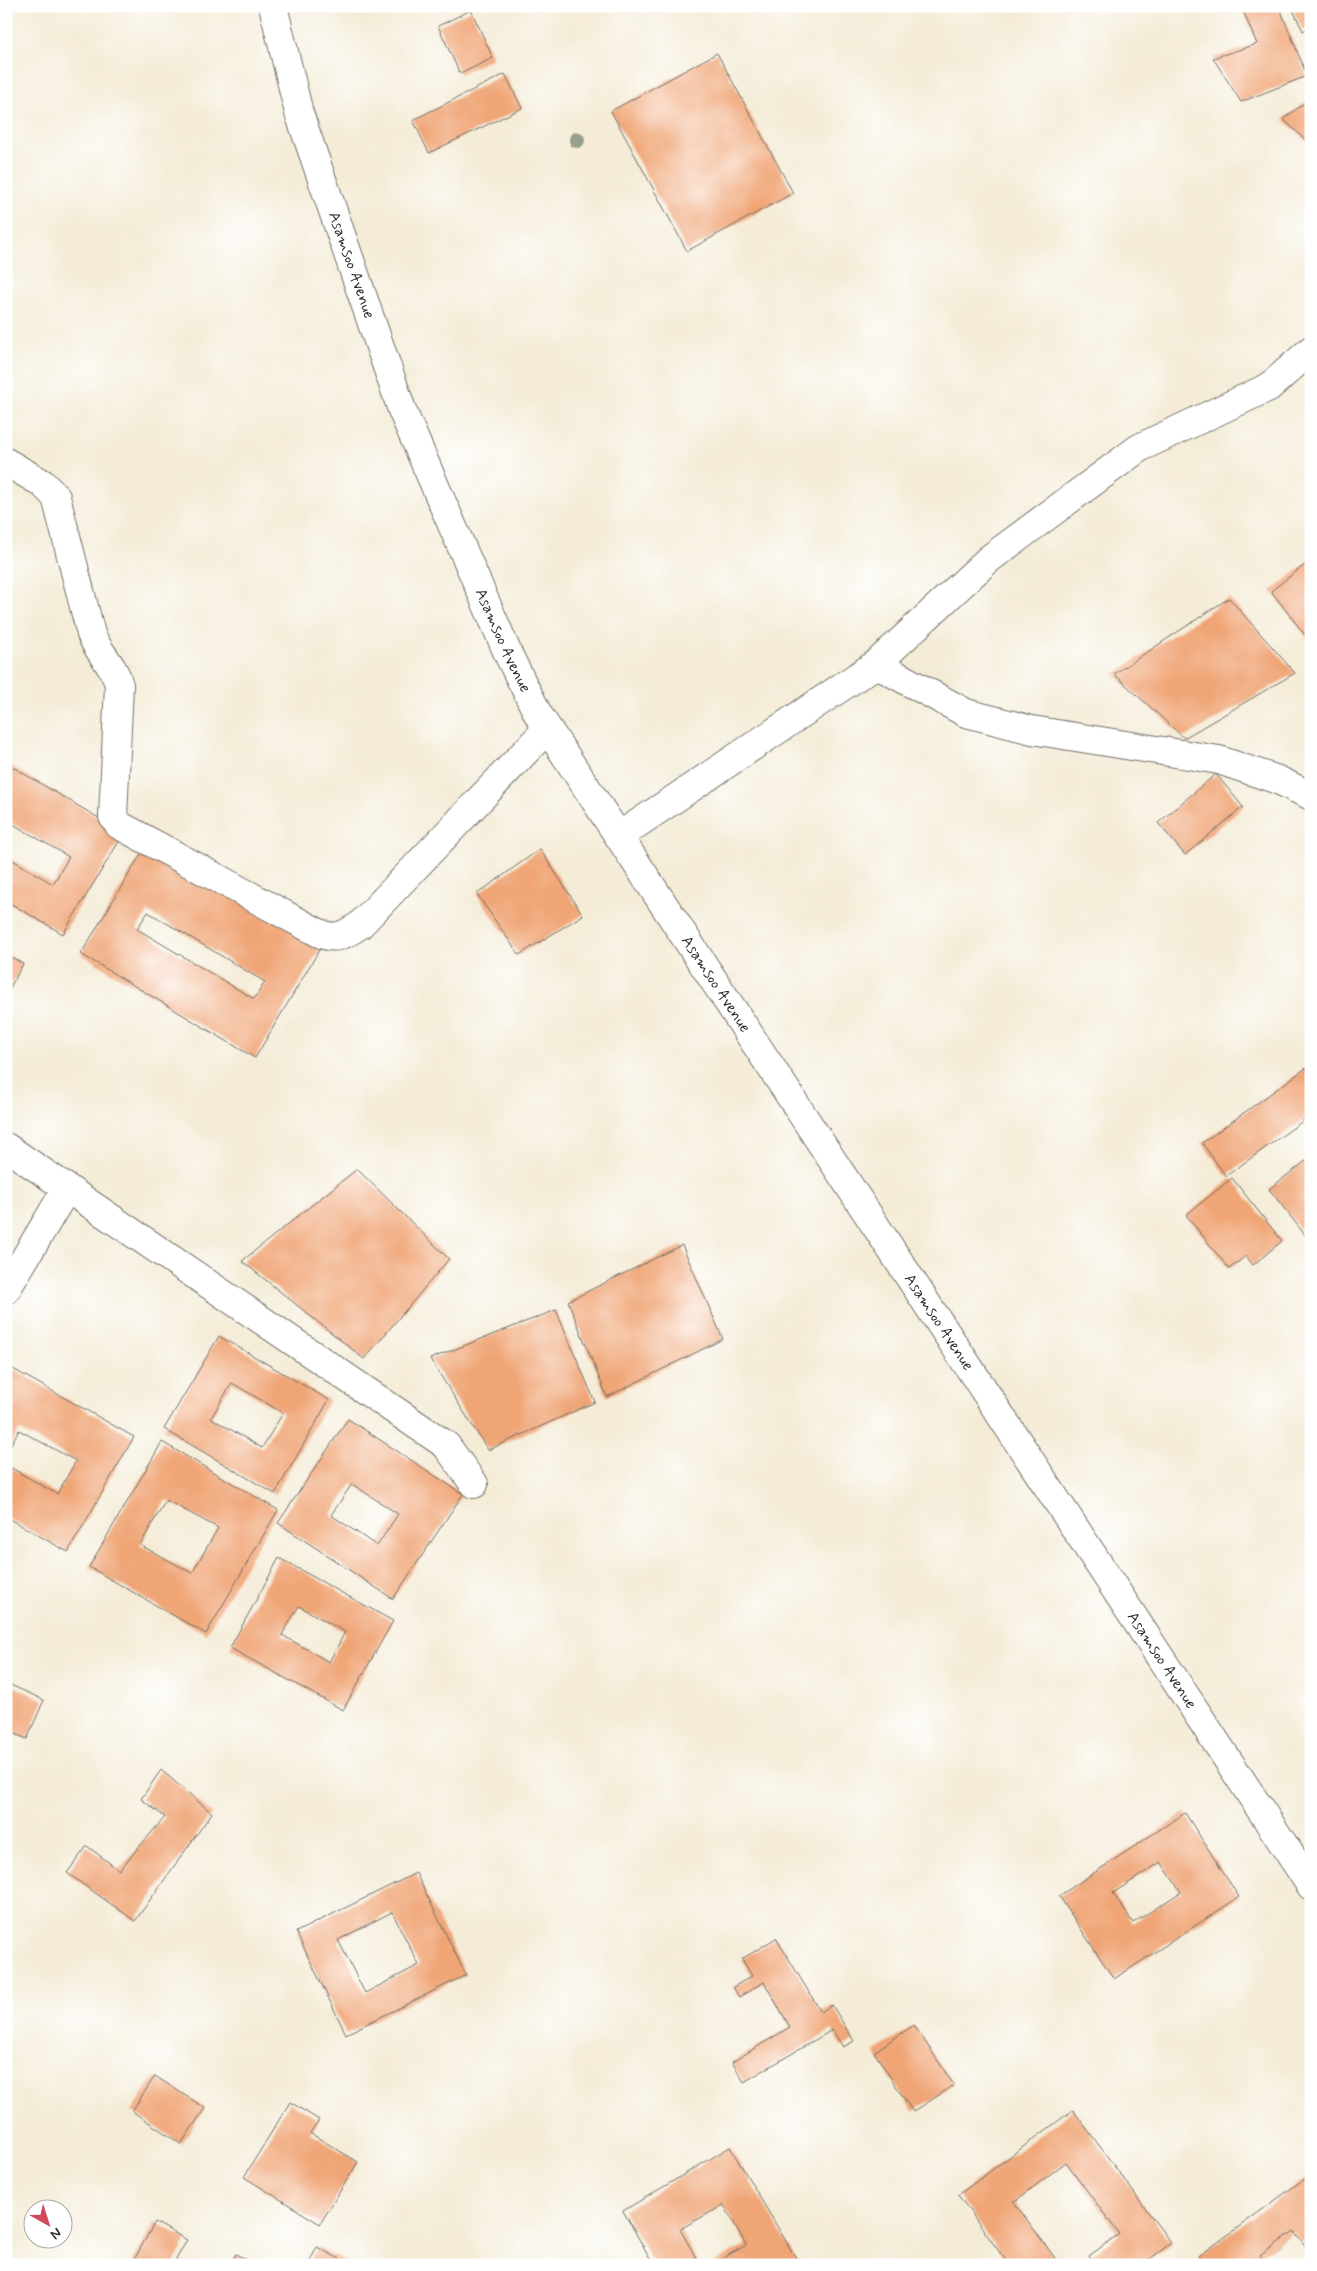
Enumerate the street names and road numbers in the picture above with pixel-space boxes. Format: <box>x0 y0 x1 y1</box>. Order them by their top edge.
street label: Asamsoo Avenue <box>323 209 380 321</box>
street label: Asamsoo Avenue <box>470 585 536 696</box>
street label: Asamsoo Avenue <box>676 931 756 1037</box>
street label: Asamsoo Avenue <box>899 1270 979 1375</box>
street label: Asamsoo Avenue <box>1122 1608 1202 1713</box>

